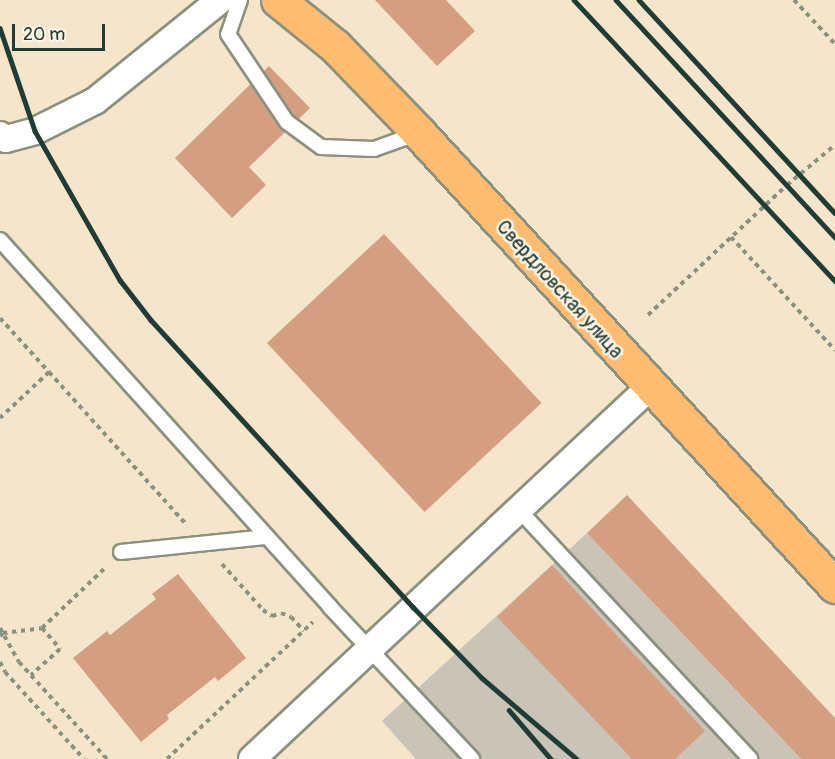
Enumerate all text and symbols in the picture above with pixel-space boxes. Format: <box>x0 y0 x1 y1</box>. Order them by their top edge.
scale bar <box>15 12 108 50</box>
text: 20 m <box>23 23 65 46</box>
street label: Свердловская улица <box>492 215 628 363</box>

